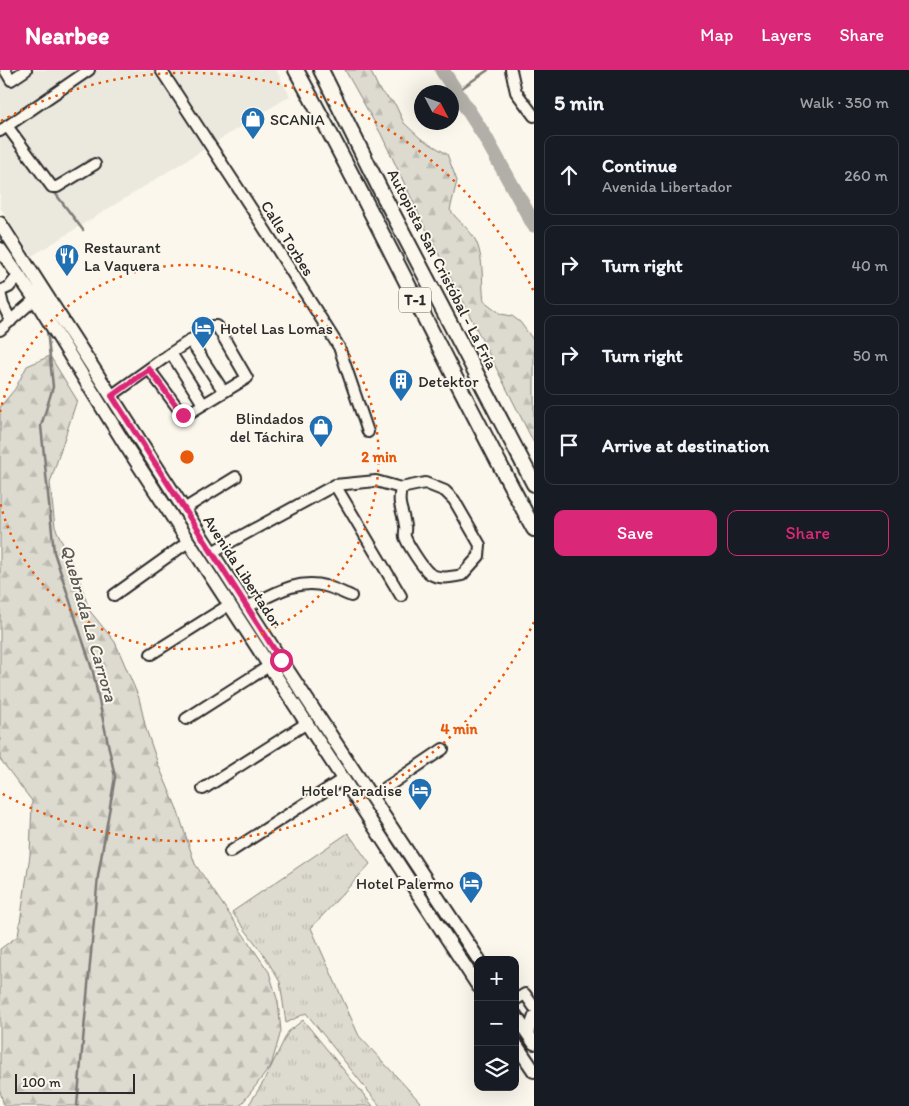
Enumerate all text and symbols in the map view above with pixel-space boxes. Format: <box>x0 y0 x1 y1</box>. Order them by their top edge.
text: Nearbee <box>25 21 109 50</box>
text: Map <box>700 24 733 46</box>
text: Layers <box>761 24 811 46</box>
text: Share <box>839 24 884 46</box>
north arrow <box>414 85 459 130</box>
text: 5 min <box>554 90 604 115</box>
text: Walk · 350 m <box>800 93 889 112</box>
shop icon: SCANIA <box>240 106 266 140</box>
place label: SCANIA <box>270 110 325 129</box>
text: Continue <box>602 154 677 177</box>
icon: ahead <box>555 161 583 189</box>
street label: Autopista San Cristóbal - La Fría <box>384 166 502 373</box>
text: 260 m <box>844 166 888 185</box>
text: Avenida Libertador <box>602 177 732 196</box>
street label: Calle Torbes <box>257 197 318 280</box>
place label: Restaurant La Vaquera <box>84 238 161 275</box>
restaurant icon: Restaurant La Vaquera <box>54 243 80 277</box>
icon: right <box>555 251 583 279</box>
text: Turn right <box>602 254 683 277</box>
text: 40 m <box>851 256 888 275</box>
road number: T-1 <box>399 288 431 312</box>
hotel icon: Hotel Las Lomas <box>190 315 216 349</box>
place label: Hotel Las Lomas <box>220 319 333 338</box>
icon: right <box>555 341 583 369</box>
text: Turn right <box>602 344 683 367</box>
text: 50 m <box>853 346 888 365</box>
building icon: Detektor <box>388 368 414 402</box>
place label: Detektor <box>418 372 479 391</box>
route end <box>172 404 195 427</box>
place label: Blindados del Táchira <box>230 409 304 446</box>
shop icon: Blindados del Táchira <box>308 414 334 448</box>
icon: arrive <box>555 431 583 459</box>
text: Arrive at destination <box>602 434 769 457</box>
centre of rings <box>178 448 196 466</box>
text: 2 min <box>361 448 398 466</box>
button: Save <box>554 510 717 556</box>
button: Share <box>727 510 889 556</box>
street label: Avenida Libertador <box>199 512 286 631</box>
water label: Quebrada La Carrora <box>56 542 122 705</box>
route start <box>270 649 293 672</box>
text: 4 min <box>441 720 478 738</box>
hotel icon: Hotel Paradise <box>407 777 433 811</box>
place label: Hotel Paradise <box>301 781 402 800</box>
hotel icon: Hotel Palermo <box>458 870 484 904</box>
place label: Hotel Palermo <box>356 874 454 893</box>
map controls <box>474 956 519 1091</box>
button: + <box>474 956 519 1001</box>
button: − <box>474 1001 519 1046</box>
button: layers <box>474 1046 519 1091</box>
scale bar <box>15 1071 135 1094</box>
text: 100 m <box>22 1074 61 1091</box>

